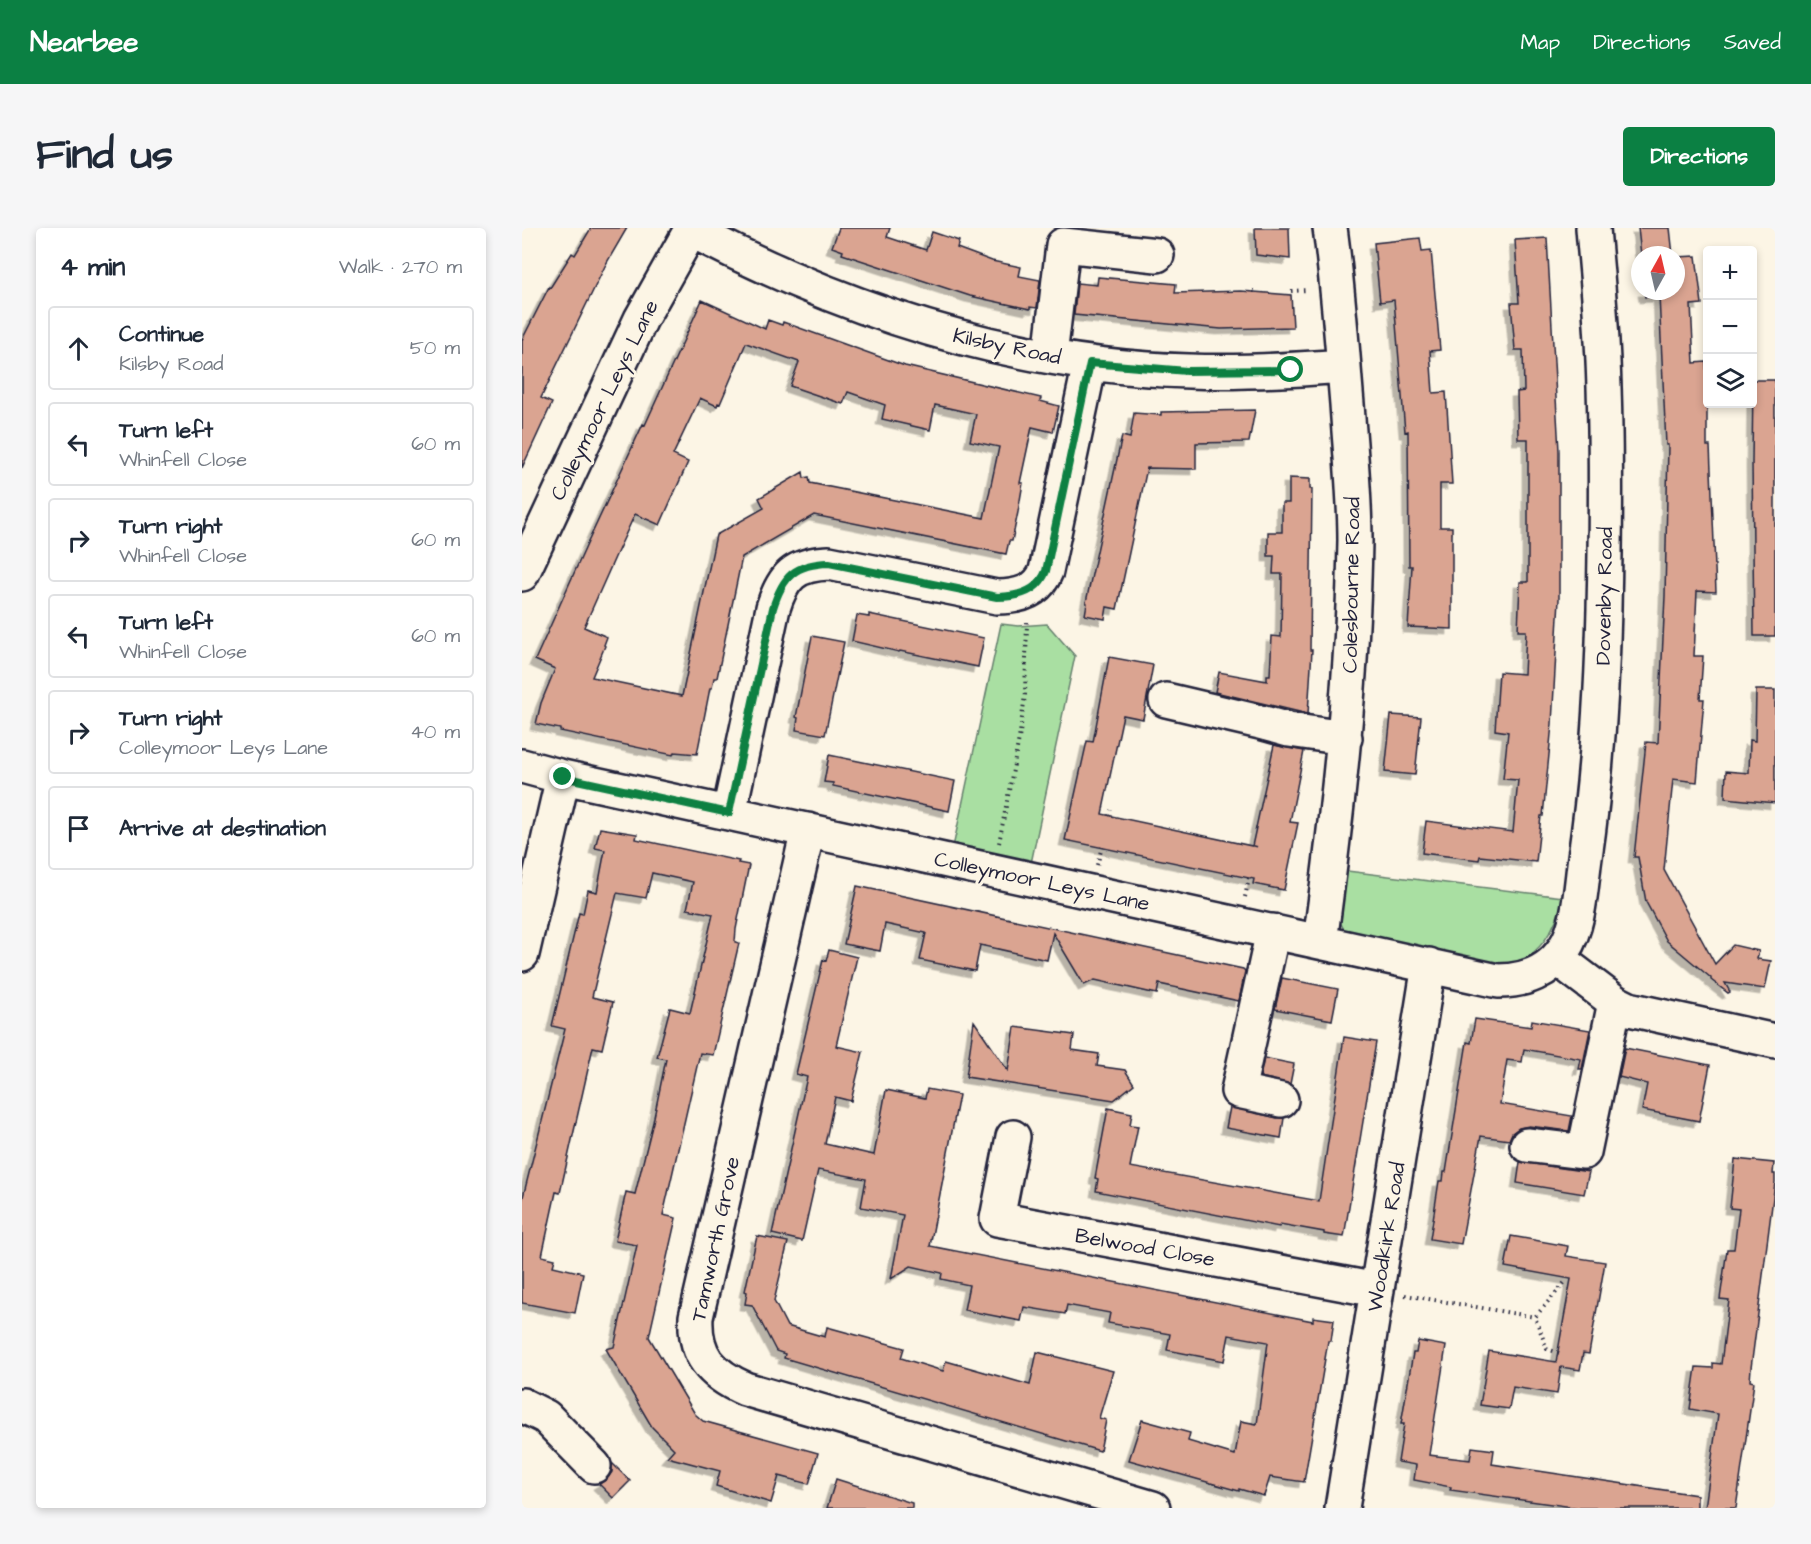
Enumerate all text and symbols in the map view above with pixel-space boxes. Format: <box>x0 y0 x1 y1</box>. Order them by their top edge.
text: Nearbee <box>30 23 138 62</box>
text: Map <box>1520 28 1560 57</box>
text: Directions <box>1593 28 1691 57</box>
text: Saved <box>1724 28 1781 57</box>
text: Find us <box>36 127 173 185</box>
button: Directions <box>1623 127 1775 186</box>
north arrow <box>1631 246 1685 300</box>
map controls <box>1703 246 1757 408</box>
button: + <box>1703 246 1757 300</box>
text: 4 min <box>60 249 125 285</box>
text: Walk · 270 m <box>339 253 462 281</box>
street label: Colleymoor Leys Lane <box>543 295 667 506</box>
button: − <box>1703 300 1757 354</box>
text: Continue <box>119 319 204 350</box>
street label: Kilsby Road <box>950 321 1064 374</box>
icon: ahead <box>62 332 95 365</box>
text: 50 m <box>410 334 460 362</box>
text: Kilsby Road <box>119 350 223 378</box>
button: layers <box>1703 354 1757 408</box>
route start <box>1277 356 1303 382</box>
text: Turn left <box>119 415 213 446</box>
icon: left <box>62 428 95 461</box>
text: 60 m <box>411 430 460 458</box>
text: Whinfell Close <box>119 446 247 474</box>
street label: Colesbourne Road <box>1335 496 1368 673</box>
text: Turn right <box>119 511 222 542</box>
icon: right <box>62 524 95 557</box>
text: 60 m <box>411 526 460 554</box>
street label: Dovenby Road <box>1589 526 1622 665</box>
text: Whinfell Close <box>119 542 247 570</box>
text: Turn left <box>119 607 213 638</box>
icon: left <box>62 620 95 653</box>
text: 60 m <box>411 622 460 650</box>
text: Whinfell Close <box>119 638 247 666</box>
text: Turn right <box>119 703 222 734</box>
icon: right <box>62 716 95 749</box>
text: 40 m <box>410 718 460 746</box>
text: Colleymoor Leys Lane <box>119 734 328 762</box>
route end <box>549 763 575 789</box>
icon: arrive <box>62 812 95 845</box>
text: Arrive at destination <box>119 813 326 844</box>
street label: Colleymoor Leys Lane <box>931 844 1152 920</box>
street label: Tamworth Grove <box>684 1154 747 1324</box>
street label: Woodkirk Road <box>1360 1160 1413 1314</box>
street label: Belwood Close <box>1073 1221 1217 1274</box>

